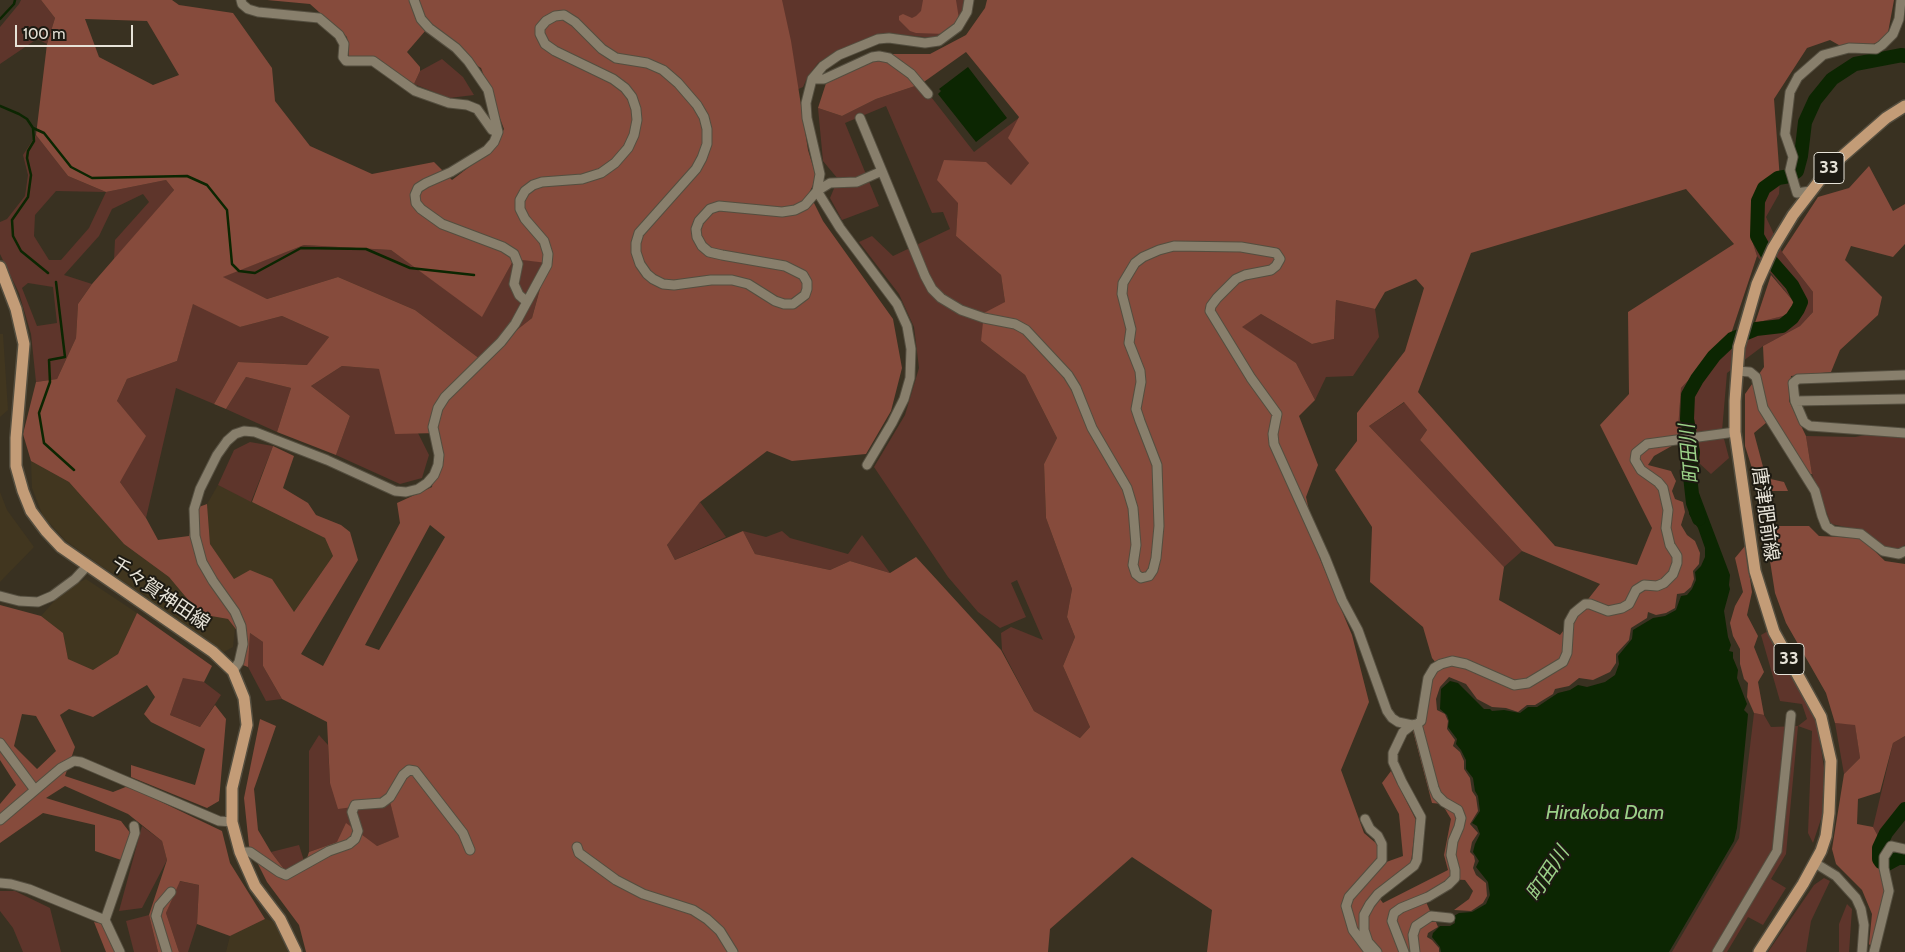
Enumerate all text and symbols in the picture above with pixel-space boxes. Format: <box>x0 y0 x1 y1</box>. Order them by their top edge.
scale bar <box>18 15 135 47</box>
text: 100 m <box>23 25 65 43</box>
road number: 33 <box>1814 152 1844 184</box>
water label: 町田川 <box>1675 423 1705 485</box>
street label: 唐津肥前線 <box>1747 465 1783 563</box>
street label: 千々賀神田線 <box>106 553 214 635</box>
road number: 33 <box>1774 644 1804 674</box>
water label: Hirakoba Dam <box>1546 801 1664 825</box>
water label: 町田川 <box>1522 842 1574 906</box>

